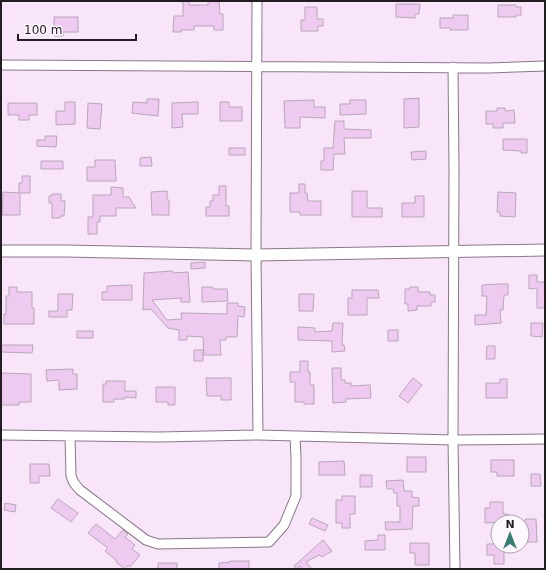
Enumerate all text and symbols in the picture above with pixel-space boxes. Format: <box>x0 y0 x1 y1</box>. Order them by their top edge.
scale bar <box>18 16 136 42</box>
text: 100 m <box>24 23 62 37</box>
north arrow <box>490 514 530 554</box>
text: N <box>505 518 515 531</box>

